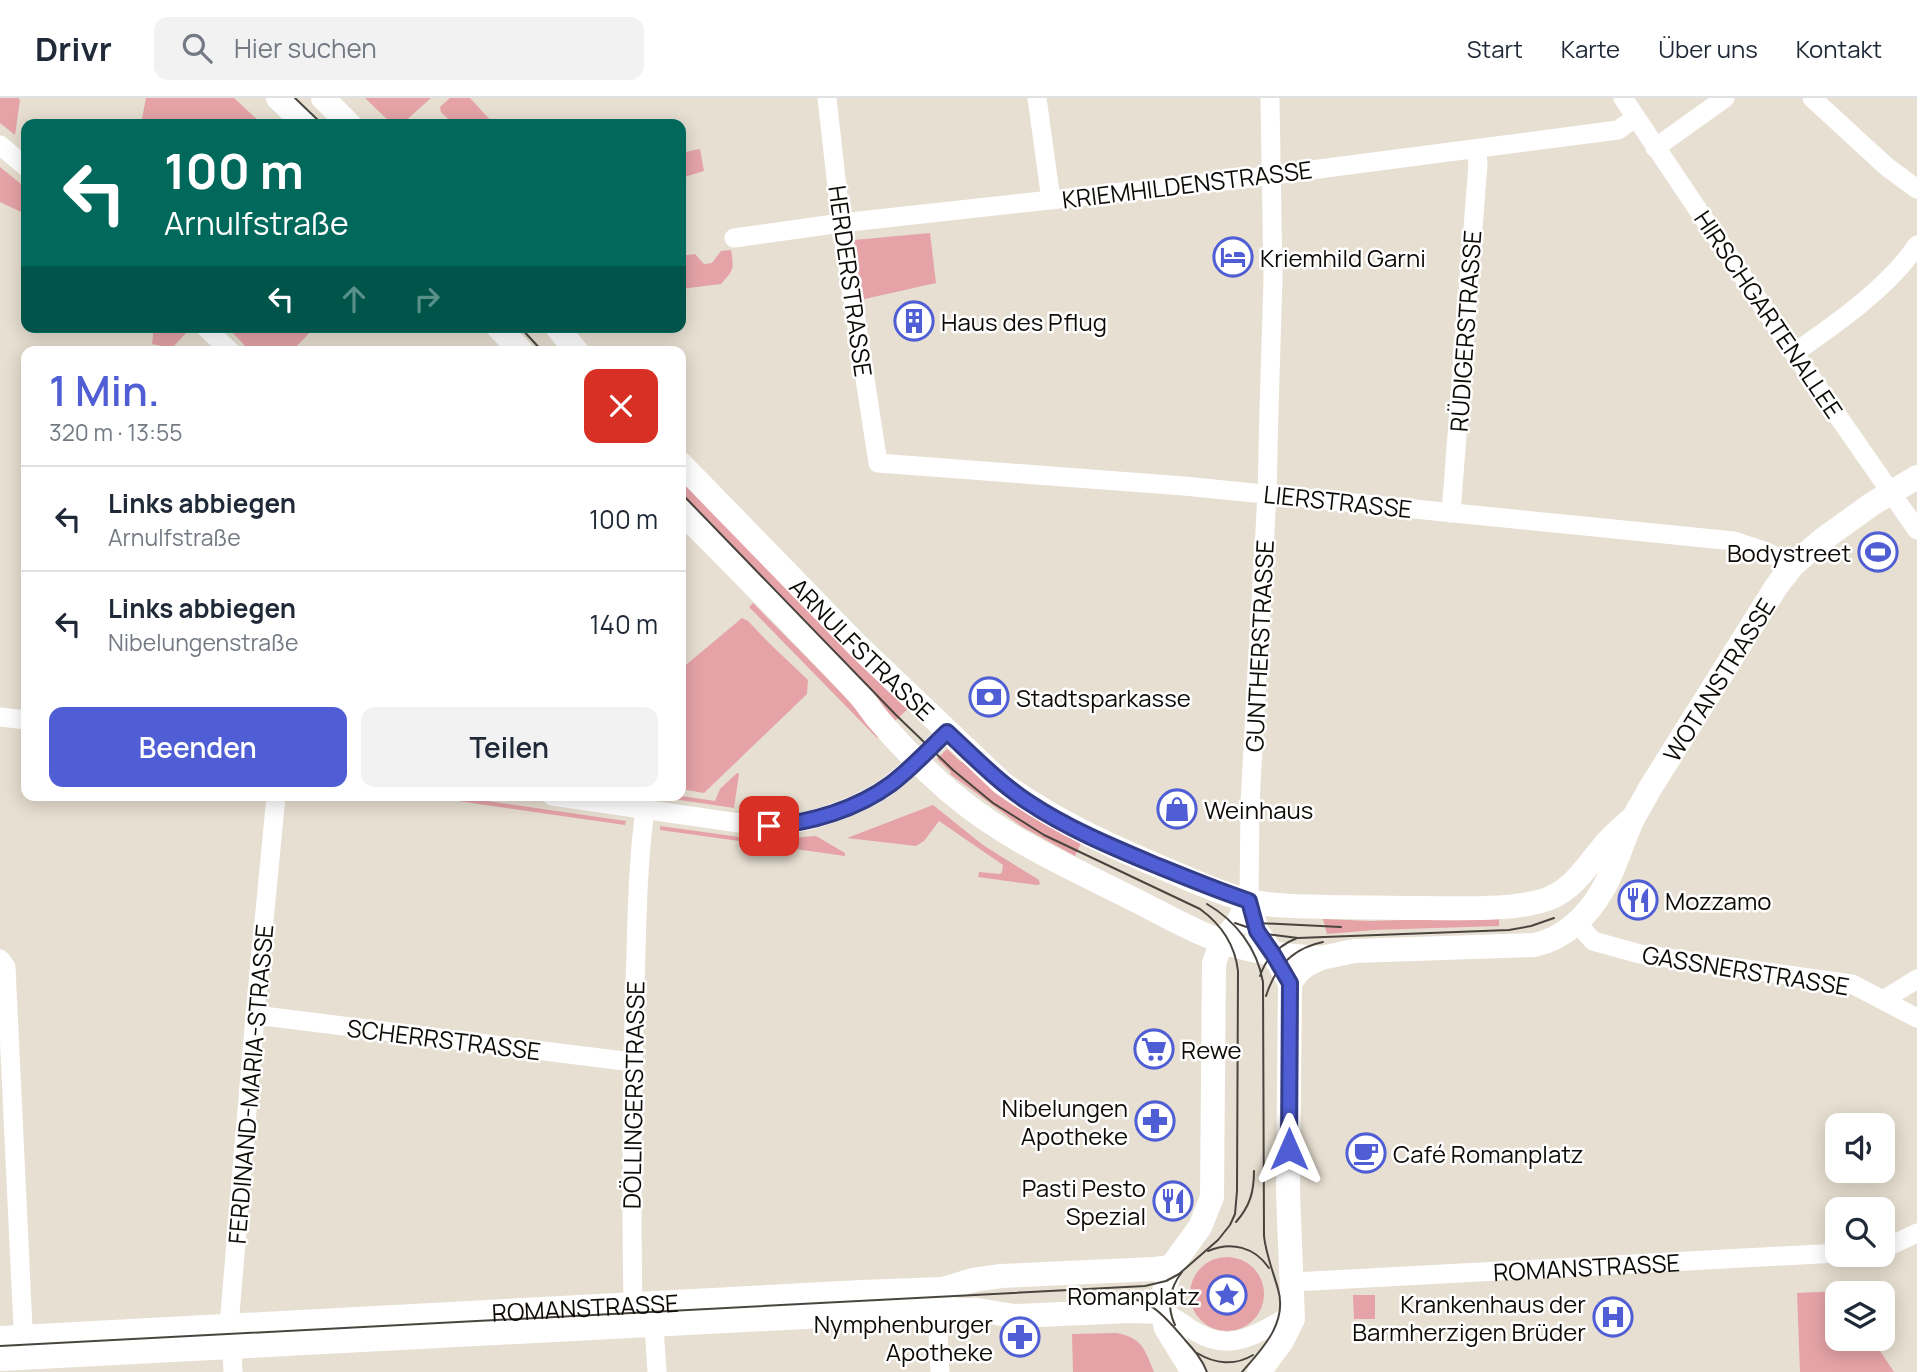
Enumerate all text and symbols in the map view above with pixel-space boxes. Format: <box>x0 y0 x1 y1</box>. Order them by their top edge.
search box <box>154 17 644 80</box>
text: Drivr <box>35 26 112 71</box>
icon: search <box>178 29 216 67</box>
text: Hier suchen <box>234 30 377 66</box>
text: Start <box>1467 32 1523 65</box>
text: Karte <box>1561 32 1620 65</box>
text: Über uns <box>1658 32 1758 65</box>
text: Kontakt <box>1796 32 1882 65</box>
text: 100 m <box>164 137 304 204</box>
icon: left <box>49 147 140 238</box>
street label: KRIEMHILDENSTRASSE <box>1060 152 1314 216</box>
street label: HERDERSTRASSE <box>821 183 881 379</box>
text: Arnulfstraße <box>164 201 349 245</box>
street label: HIRSCHGARTENALLEE <box>1687 204 1851 424</box>
street label: RÜDIGERSTRASSE <box>1441 229 1489 433</box>
hotel icon: Kriemhild Garni <box>1212 236 1254 278</box>
place label: Kriemhild Garni <box>1260 241 1426 274</box>
icon: left <box>262 280 300 318</box>
icon: ahead <box>335 280 373 318</box>
icon: right <box>408 280 446 318</box>
building icon: Haus des Pflug <box>893 300 935 342</box>
place label: Haus des Pflug <box>941 305 1107 338</box>
text: 1 Min. <box>49 361 160 419</box>
button: close <box>584 369 658 443</box>
text: 320 m · 13:55 <box>49 416 183 448</box>
street label: LIERSTRASSE <box>1262 477 1414 525</box>
text: Links abbiegen <box>108 485 296 521</box>
icon: left <box>49 500 87 538</box>
text: 100 m <box>589 501 658 537</box>
text: Arnulfstraße <box>108 521 241 553</box>
sports icon: Bodystreet <box>1857 531 1899 573</box>
place label: Bodystreet <box>1727 536 1851 569</box>
street label: GUNTHERSTRASSE <box>1237 539 1281 753</box>
street label: ARNULFSTRASSE <box>783 570 942 727</box>
text: Links abbiegen <box>108 590 296 626</box>
street label: WOTANSTRASSE <box>1655 591 1782 767</box>
icon: left <box>49 605 87 643</box>
text: 140 m <box>589 606 658 642</box>
text: Nibelungenstraße <box>108 626 298 658</box>
bank icon: Stadtsparkasse <box>968 676 1010 718</box>
place label: Stadtsparkasse <box>1016 681 1191 714</box>
button: Beenden <box>49 707 347 787</box>
button: Teilen <box>361 707 658 787</box>
shop icon: Weinhaus <box>1156 788 1198 830</box>
place label: Weinhaus <box>1204 793 1313 826</box>
pin <box>739 796 799 856</box>
icon: arrive <box>750 807 788 845</box>
restaurant icon: Mozzamo <box>1617 879 1659 921</box>
place label: Mozzamo <box>1665 884 1771 917</box>
street label: FERDINAND-MARIA-STRASSE <box>220 923 280 1245</box>
street label: GASSNERSTRASSE <box>1640 937 1852 1003</box>
street label: DÖLLINGERSTRASSE <box>615 981 651 1209</box>
street label: SCHERRSTRASSE <box>345 1011 543 1067</box>
supermarket icon: Rewe <box>1133 1028 1175 1070</box>
place label: Rewe <box>1181 1033 1242 1066</box>
place label: Nibelungen Apotheke <box>1001 1091 1128 1152</box>
pharmacy icon: Nibelungen Apotheke <box>1134 1100 1176 1142</box>
position arrow <box>1252 1112 1326 1186</box>
map controls <box>1825 1113 1895 1351</box>
button: sound <box>1825 1113 1895 1183</box>
cafe icon: Café Romanplatz <box>1345 1132 1387 1174</box>
place label: Café Romanplatz <box>1393 1137 1584 1170</box>
place label: Pasti Pesto Spezial <box>1022 1171 1146 1232</box>
restaurant icon: Pasti Pesto Spezial <box>1152 1180 1194 1222</box>
button: search <box>1825 1197 1895 1267</box>
street label: ROMANSTRASSE <box>1492 1245 1681 1288</box>
place icon: Romanplatz <box>1206 1274 1248 1316</box>
place label: Romanplatz <box>1067 1279 1200 1312</box>
button: layers <box>1825 1281 1895 1351</box>
street label: ROMANSTRASSE <box>491 1285 679 1328</box>
place label: Krankenhaus der Barmherzigen Brüder <box>1352 1287 1586 1348</box>
hospital icon: Krankenhaus der Barmherzigen Brüder <box>1592 1296 1634 1338</box>
place label: Nymphenburger Apotheke <box>814 1307 993 1368</box>
pharmacy icon: Nymphenburger Apotheke <box>999 1316 1041 1358</box>

